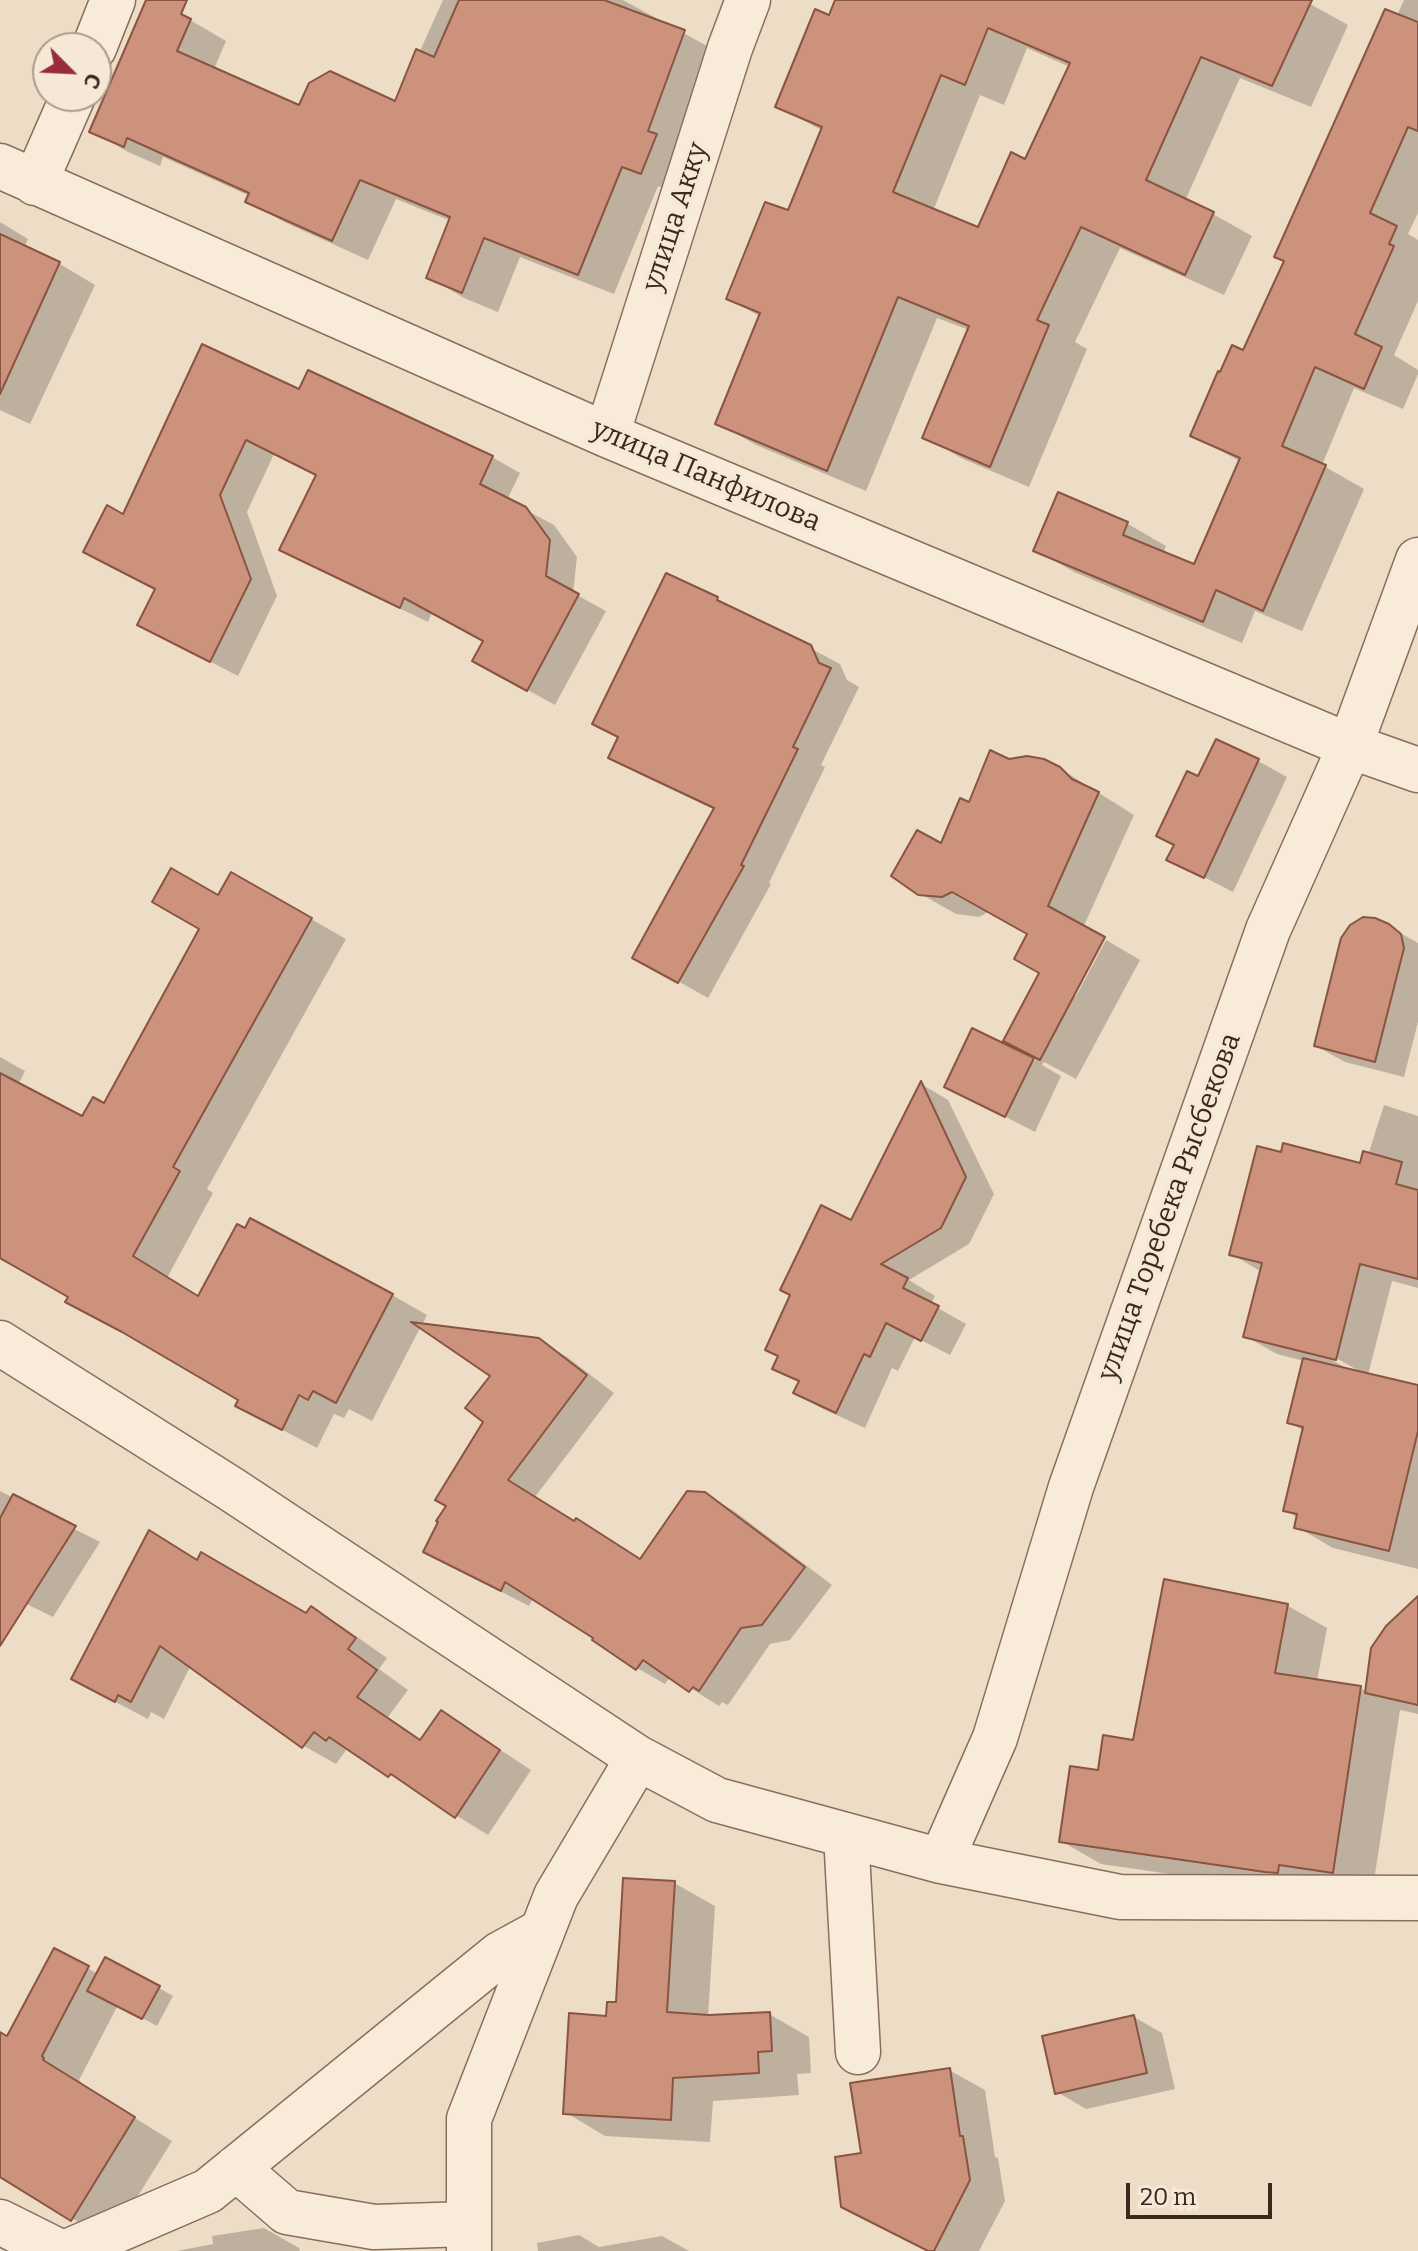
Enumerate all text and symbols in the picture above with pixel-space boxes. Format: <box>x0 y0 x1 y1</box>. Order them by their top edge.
north arrow <box>32 32 112 112</box>
text: С <box>77 69 108 93</box>
street label: улица Акку <box>636 138 716 296</box>
street label: улица Панфилова <box>587 413 825 539</box>
street label: улица Торебека Рысбекова <box>1091 1029 1249 1385</box>
scale bar <box>1130 2167 1276 2217</box>
text: 20 m <box>1140 2183 1196 2211</box>

